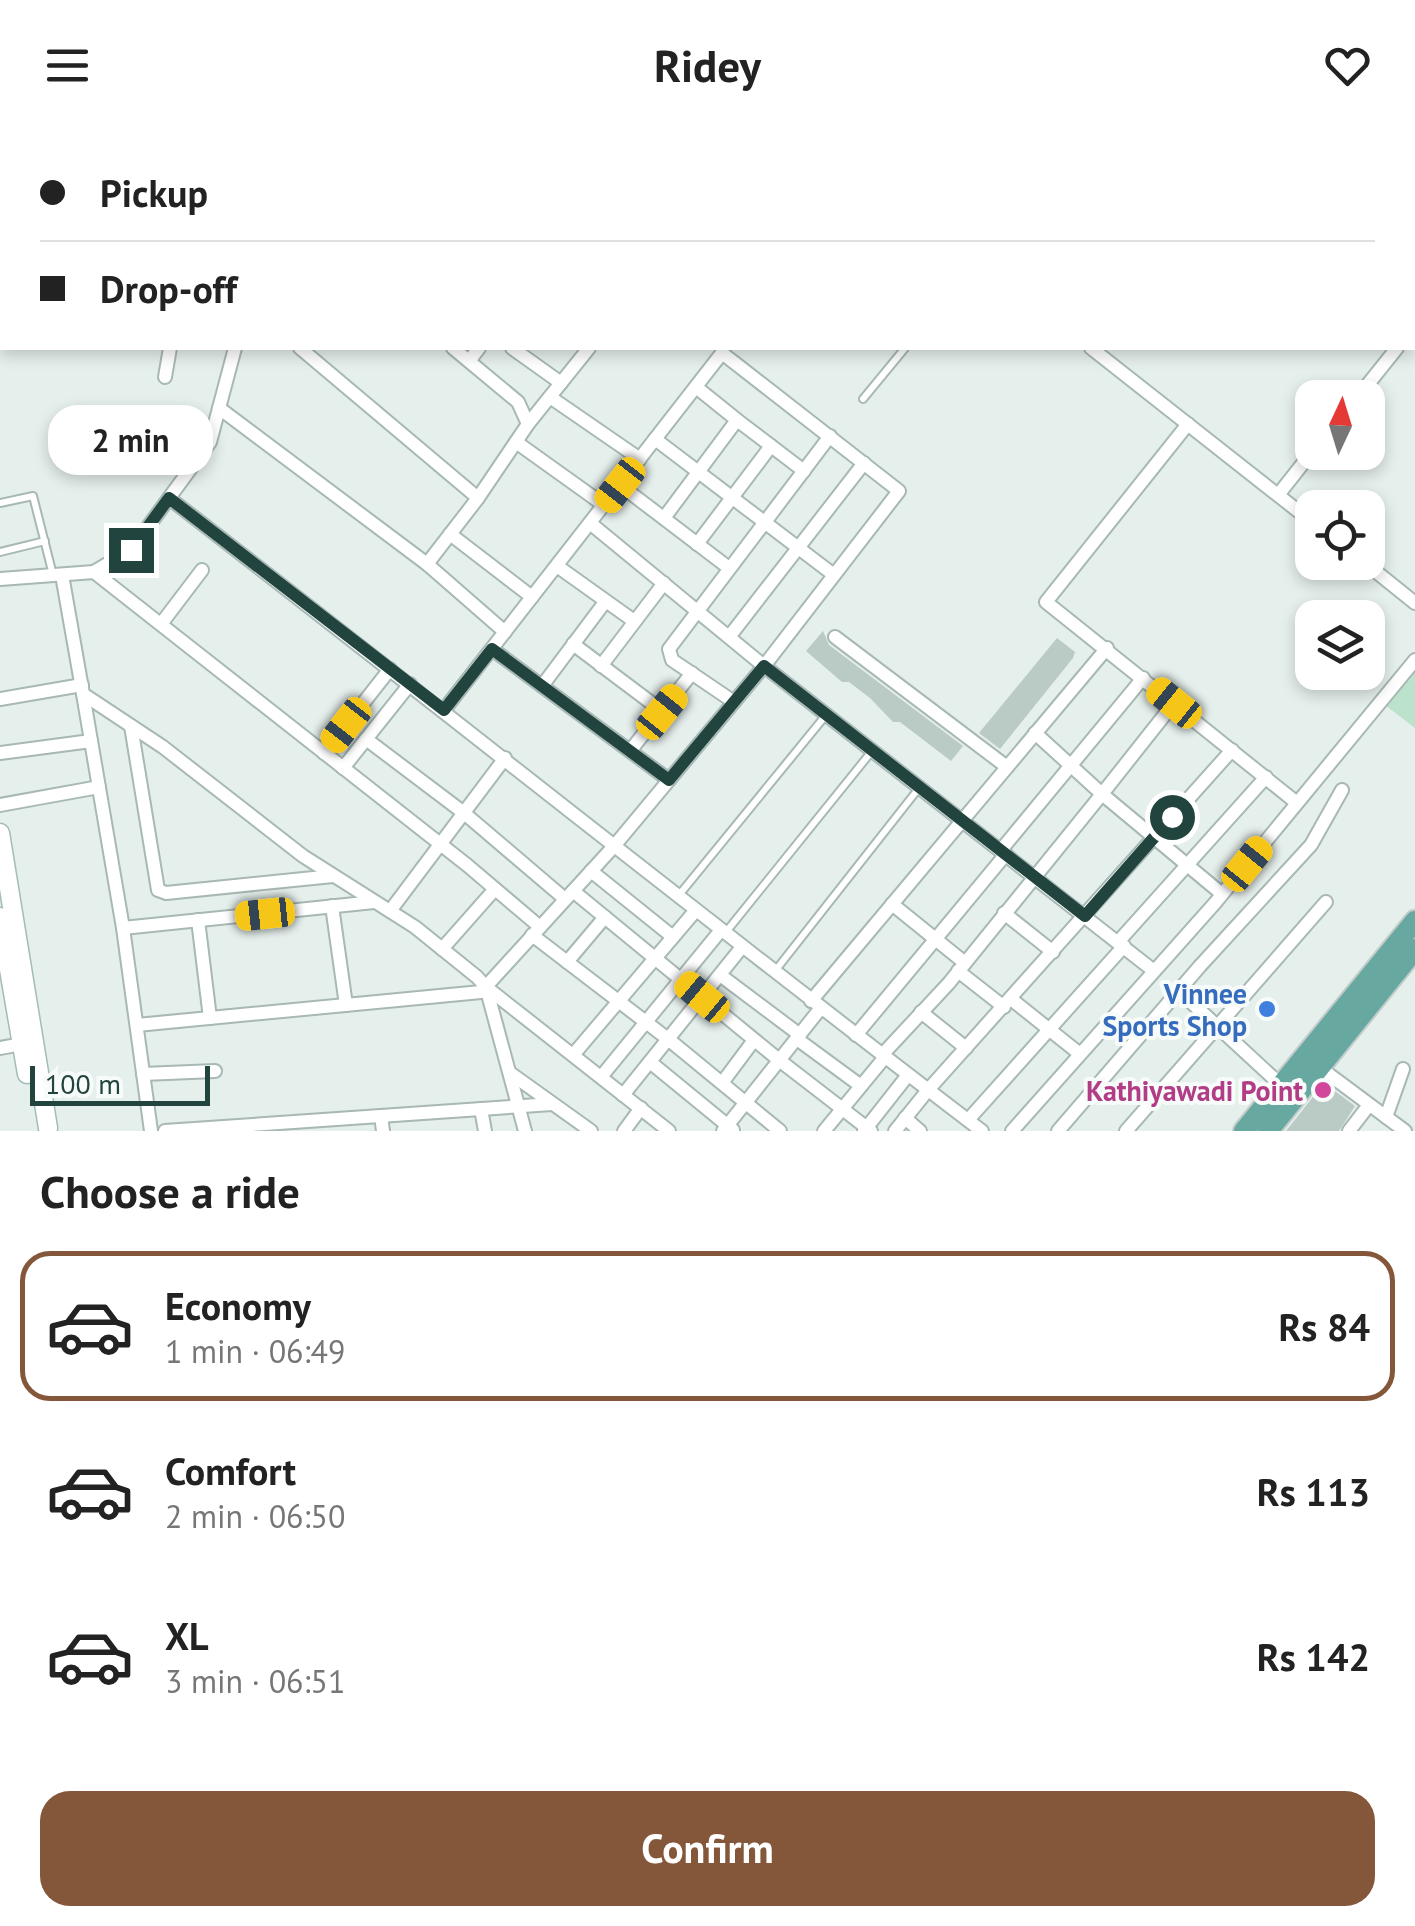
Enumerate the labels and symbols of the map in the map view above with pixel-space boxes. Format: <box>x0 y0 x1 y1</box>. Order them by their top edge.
north arrow <box>1295 380 1385 470</box>
callout: 2 min <box>48 405 214 475</box>
car <box>590 452 650 518</box>
route end <box>109 528 154 573</box>
car <box>1141 672 1207 734</box>
car <box>631 679 693 745</box>
car <box>316 692 376 758</box>
route start <box>1150 795 1195 840</box>
car <box>1216 831 1278 897</box>
car <box>234 896 296 932</box>
car <box>669 966 735 1028</box>
place label: Vinnee Sports Shop <box>1102 975 1247 1044</box>
marker: Vinnee Sports Shop <box>1256 998 1278 1020</box>
scale bar <box>30 1061 210 1106</box>
place label: Kathiyawadi Point <box>1086 1072 1303 1109</box>
marker: Kathiyawadi Point <box>1312 1079 1334 1101</box>

